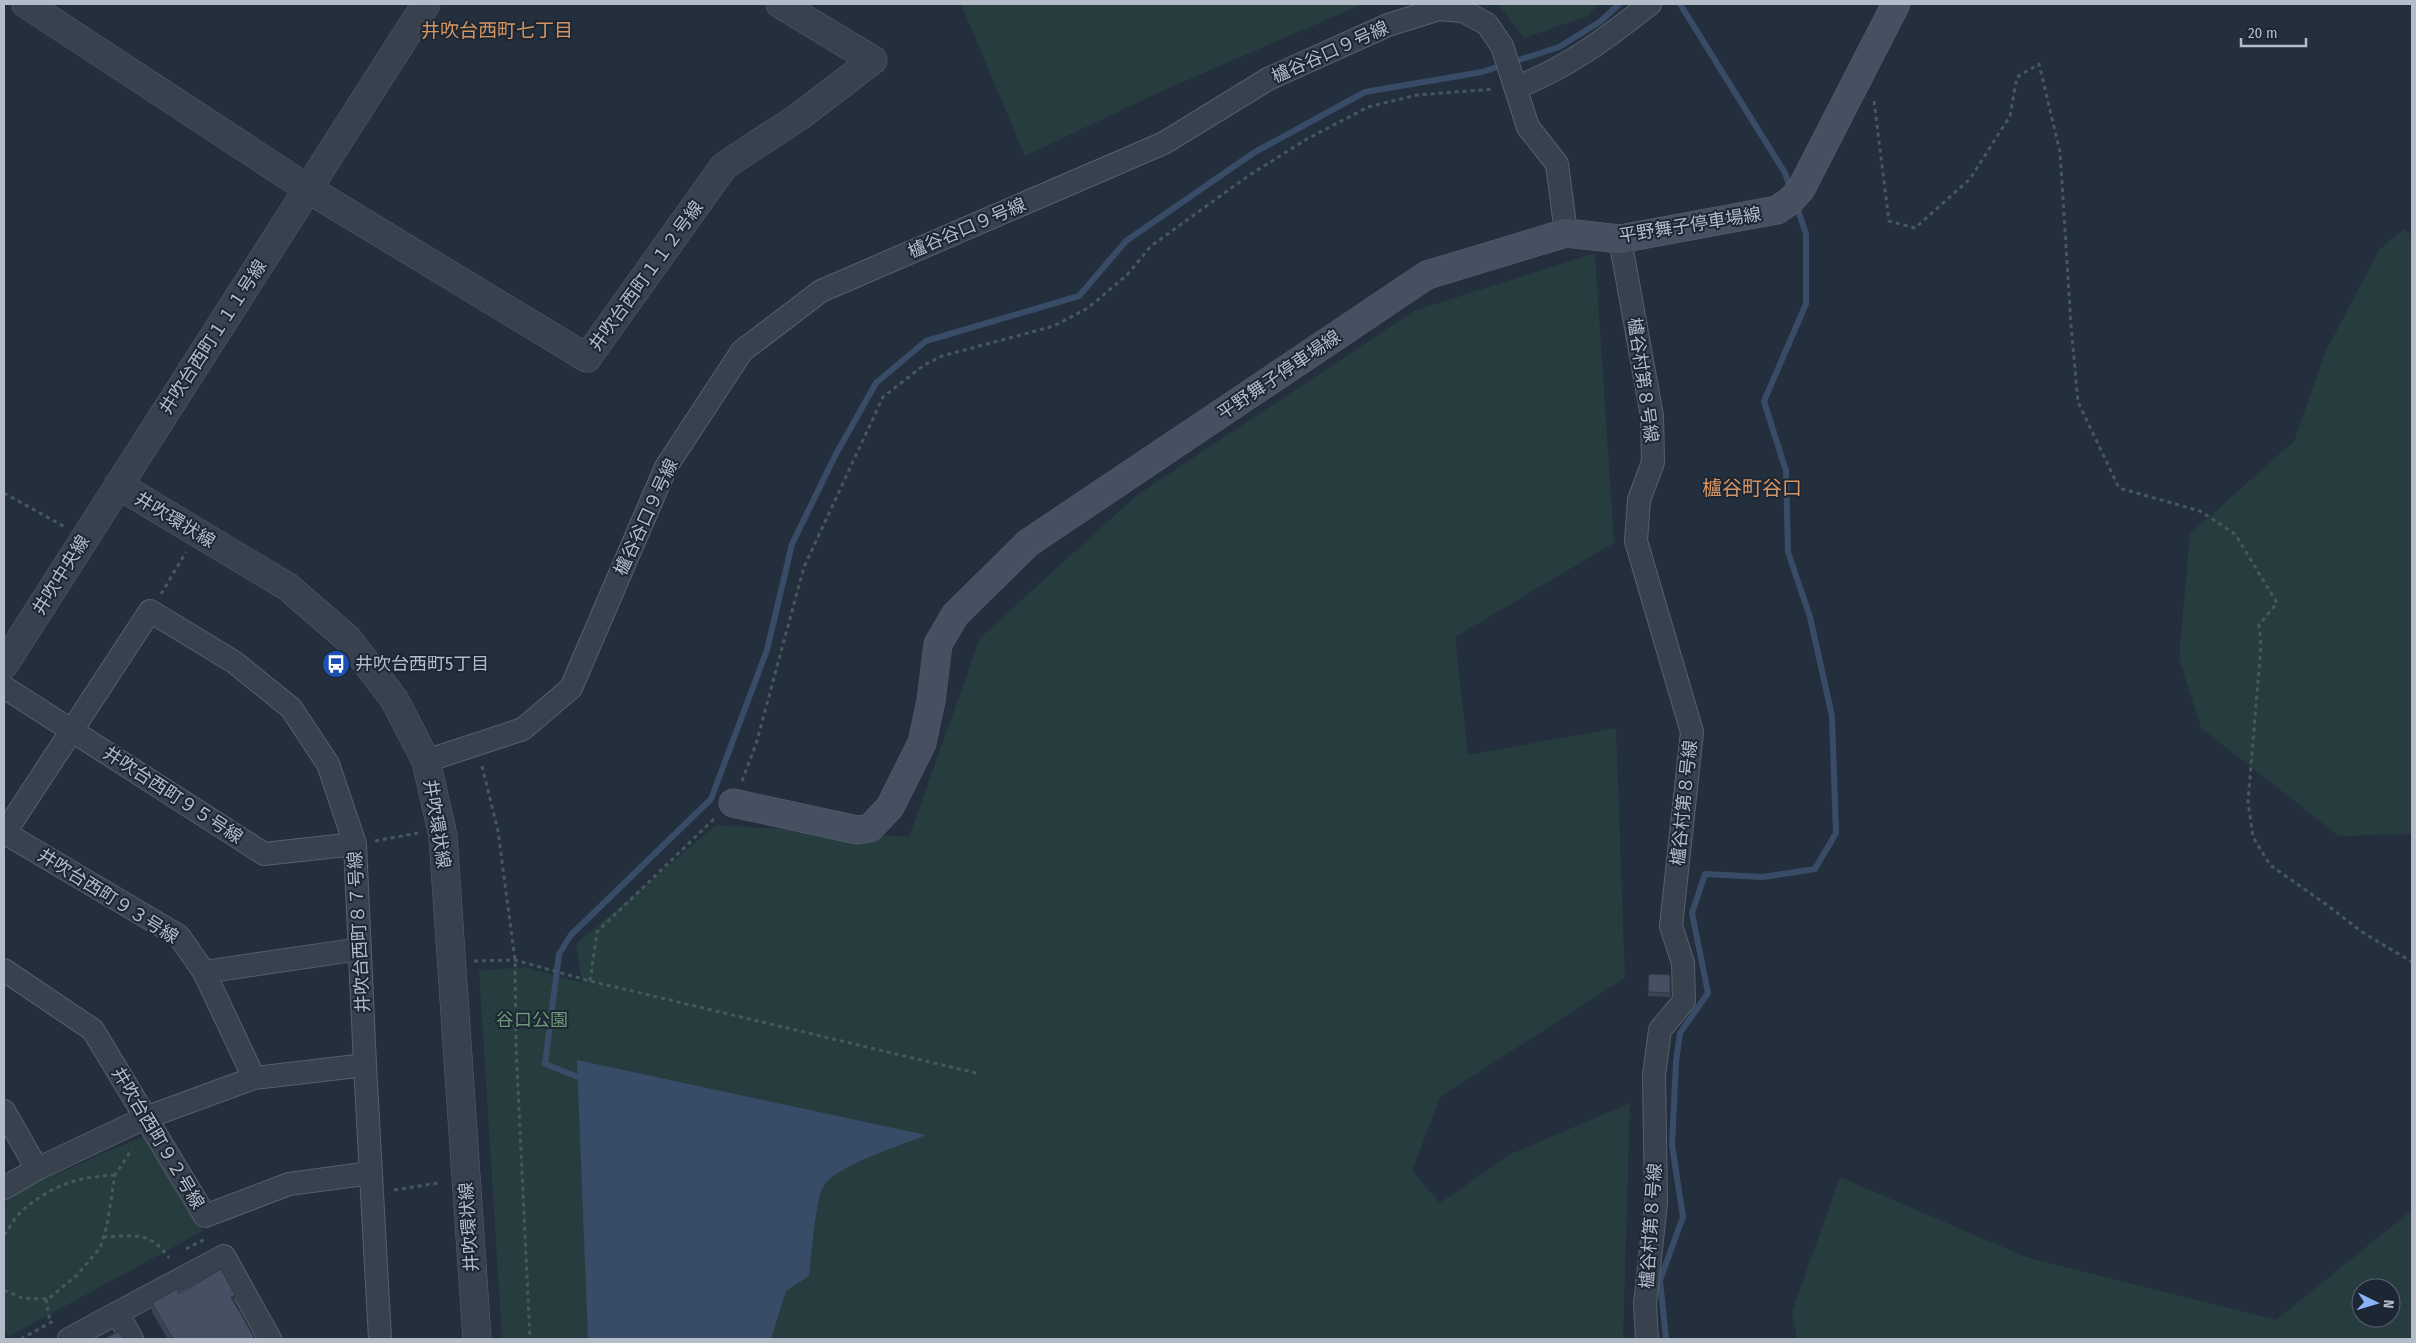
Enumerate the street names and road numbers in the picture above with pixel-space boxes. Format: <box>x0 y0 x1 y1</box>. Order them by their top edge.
street label: 櫨谷谷口９号線 <box>1268 16 1392 88</box>
street label: 櫨谷谷口９号線 <box>905 193 1029 263</box>
street label: 井吹台西町１１２号線 <box>584 197 708 355</box>
street label: 平野舞子停車場線 <box>1617 203 1763 247</box>
street label: 井吹台西町１１１号線 <box>155 256 271 418</box>
street label: 櫨谷村第８号線 <box>1623 316 1663 444</box>
street label: 平野舞子停車場線 <box>1213 326 1345 424</box>
street label: 櫨谷谷口９号線 <box>609 455 683 579</box>
street label: 井吹環状線 <box>131 487 219 553</box>
street label: 井吹中央線 <box>28 531 94 619</box>
street label: 櫨谷村第８号線 <box>1666 739 1702 867</box>
street label: 井吹台西町９５号線 <box>99 742 247 848</box>
street label: 井吹環状線 <box>419 778 455 870</box>
street label: 井吹台西町９３号線 <box>33 844 183 948</box>
street label: 井吹台西町８７号線 <box>344 851 374 1013</box>
street label: 井吹台西町９２号線 <box>107 1063 209 1213</box>
street label: 櫨谷村第８号線 <box>1636 1162 1666 1290</box>
street label: 井吹環状線 <box>455 1181 483 1273</box>

